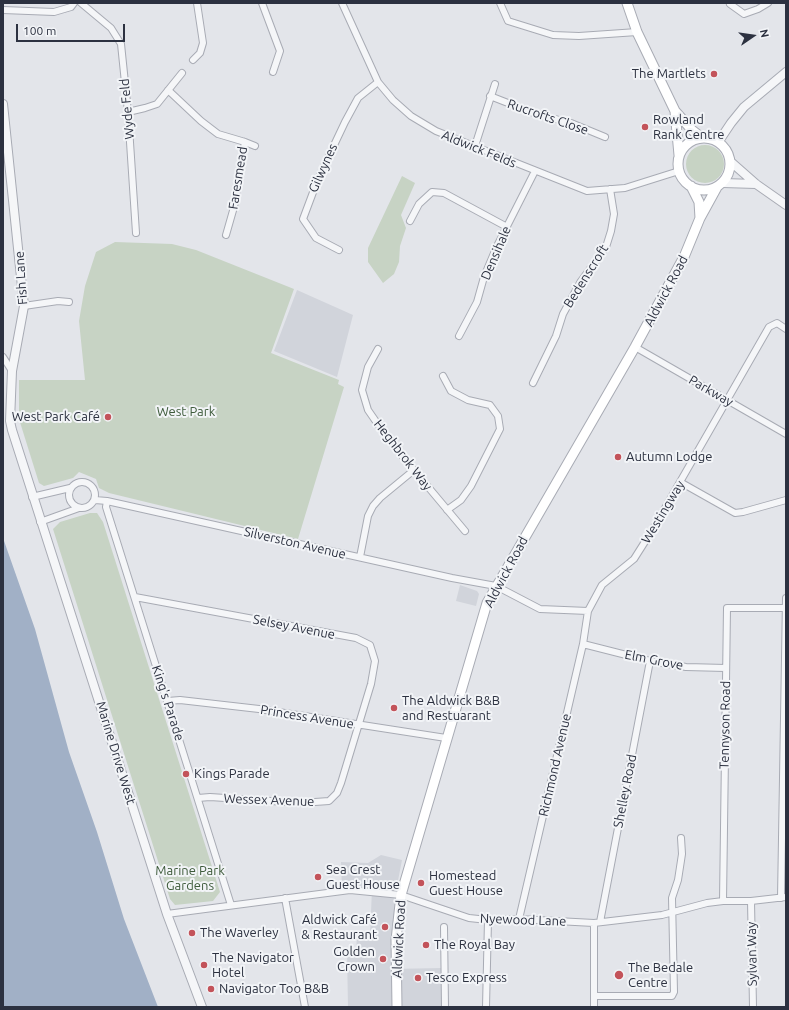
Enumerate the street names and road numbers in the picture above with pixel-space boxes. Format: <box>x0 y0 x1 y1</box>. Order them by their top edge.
street label: Wyde Feld <box>117 78 137 140</box>
street label: Rucrofts Close <box>505 96 591 138</box>
street label: Aldwick Felds <box>439 127 519 171</box>
street label: Gilwynes <box>305 141 341 195</box>
street label: Faresmead <box>225 145 251 211</box>
street label: Densihale <box>478 224 514 282</box>
street label: Bedenscroft <box>560 241 612 311</box>
street label: Fish Lane <box>11 251 31 305</box>
street label: Aldwick Road <box>641 253 691 329</box>
street label: Parkway <box>686 372 736 410</box>
street label: Heghbrok Way <box>371 417 435 493</box>
street label: Westingway <box>638 478 688 546</box>
street label: Silverston Avenue <box>242 524 348 562</box>
street label: Aldwick Road <box>481 534 531 610</box>
street label: Selsey Avenue <box>252 611 336 643</box>
street label: Elm Grove <box>623 647 685 673</box>
street label: King's Parade <box>148 663 188 743</box>
street label: Tennyson Road <box>716 681 734 769</box>
street label: Marine Drive West <box>93 700 139 806</box>
street label: Princess Avenue <box>259 702 355 732</box>
street label: Richmond Avenue <box>536 712 574 818</box>
street label: Shelley Road <box>610 753 640 829</box>
street label: Wessex Avenue <box>223 791 315 809</box>
street label: Aldwick Road <box>389 900 409 978</box>
street label: Nyewood Lane <box>480 911 566 929</box>
street label: Sylvan Way <box>744 922 760 986</box>

